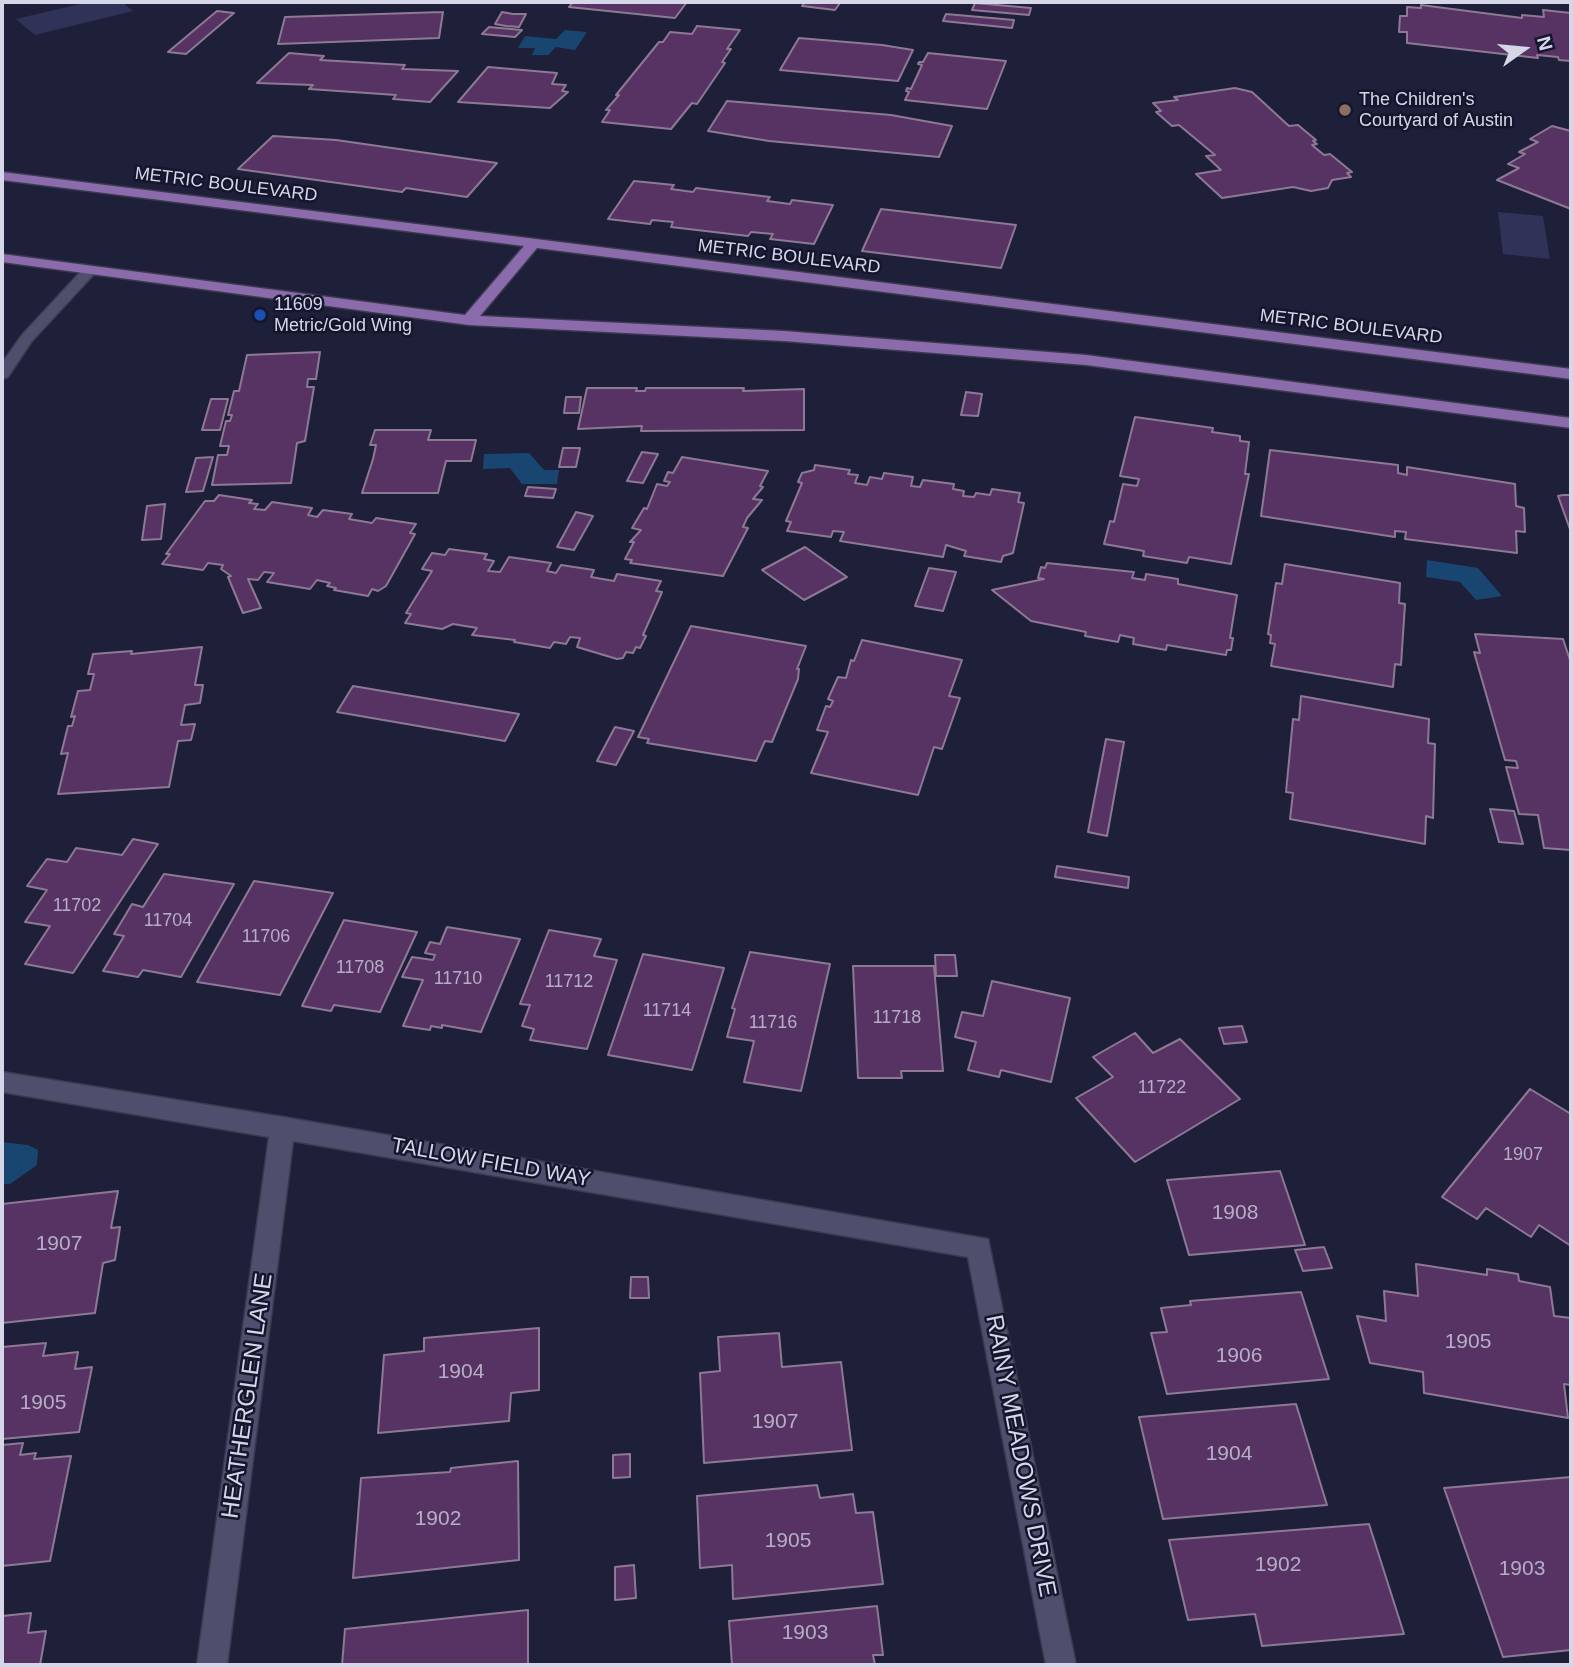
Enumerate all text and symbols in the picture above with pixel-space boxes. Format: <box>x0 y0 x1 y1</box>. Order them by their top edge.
north arrow <box>1489 14 1559 84</box>
text: N <box>1533 34 1557 53</box>
place label: The Children's Courtyard of Austin <box>1359 89 1513 132</box>
marker: The Children's Courtyard of Austin <box>1337 102 1353 118</box>
street label: METRIC BOULEVARD <box>134 163 318 207</box>
street label: METRIC BOULEVARD <box>697 235 881 279</box>
place label: 11609 Metric/Gold Wing <box>274 294 412 336</box>
street label: METRIC BOULEVARD <box>1259 305 1443 349</box>
marker: 11609 Metric/Gold Wing <box>252 307 268 323</box>
house number: 11702 <box>53 895 101 917</box>
house number: 11704 <box>144 910 192 932</box>
house number: 11706 <box>242 926 290 948</box>
house number: 11708 <box>336 957 384 979</box>
house number: 11710 <box>434 968 482 990</box>
house number: 11712 <box>545 971 593 993</box>
house number: 11714 <box>643 1000 691 1022</box>
house number: 11718 <box>873 1007 921 1029</box>
house number: 11716 <box>749 1012 797 1034</box>
house number: 11722 <box>1138 1077 1186 1099</box>
street label: TALLOW FIELD WAY <box>390 1133 592 1193</box>
house number: 1907 <box>1503 1144 1543 1166</box>
house number: 1908 <box>1212 1200 1258 1226</box>
house number: 1907 <box>36 1231 82 1257</box>
street label: HEATHERGLEN LANE <box>217 1271 279 1521</box>
street label: RAINY MEADOWS DRIVE <box>979 1313 1061 1599</box>
house number: 1905 <box>1445 1329 1491 1355</box>
house number: 1906 <box>1216 1343 1262 1369</box>
house number: 1904 <box>438 1359 484 1385</box>
house number: 1905 <box>20 1390 66 1416</box>
house number: 1907 <box>752 1409 798 1435</box>
house number: 1904 <box>1206 1441 1252 1467</box>
house number: 1902 <box>415 1506 461 1532</box>
house number: 1905 <box>765 1528 811 1554</box>
house number: 1902 <box>1255 1552 1301 1578</box>
house number: 1903 <box>1499 1556 1545 1582</box>
house number: 1903 <box>782 1620 828 1646</box>

